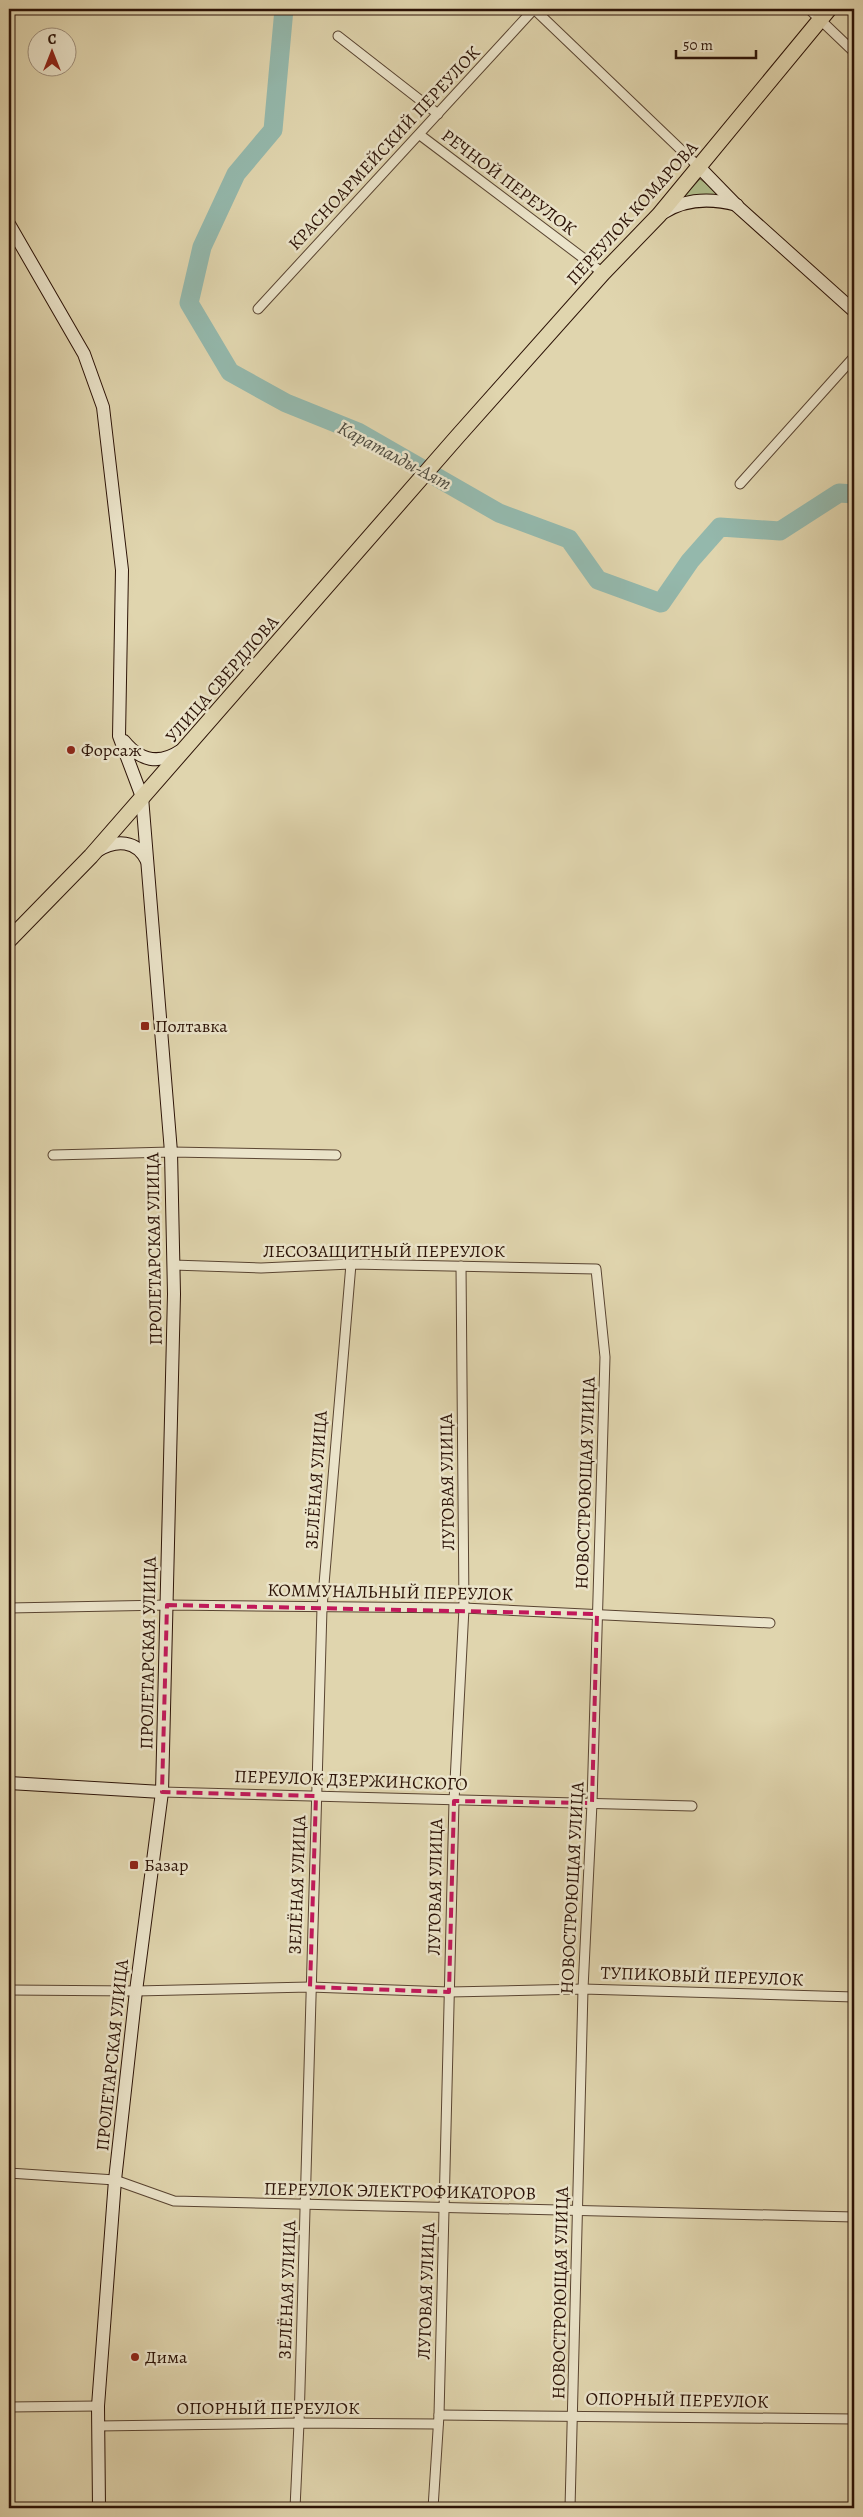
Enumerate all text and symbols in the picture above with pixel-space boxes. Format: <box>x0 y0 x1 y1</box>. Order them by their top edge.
north arrow <box>28 28 78 78</box>
scale bar <box>676 28 756 60</box>
text: С <box>48 30 57 49</box>
text: 50 m <box>683 35 713 55</box>
street label: КРАСНОАРМЕЙСКИЙ ПЕРЕУЛОК <box>283 40 486 255</box>
street label: РЕЧНОЙ ПЕРЕУЛОК <box>437 123 582 241</box>
street label: ПЕРЕУЛОК КОМАРОВА <box>561 136 703 290</box>
water label: Караталды-Аят <box>333 415 456 497</box>
street label: УЛИЦА СВЕРДЛОВА <box>160 610 284 748</box>
place label: Форсаж <box>81 738 142 762</box>
marker: Форсаж <box>65 744 77 756</box>
place label: Полтавка <box>155 1014 228 1038</box>
marker: Полтавка <box>139 1020 151 1032</box>
street label: ПРОЛЕТАРСКАЯ УЛИЦА <box>140 1152 168 1346</box>
street label: ЛЕСОЗАЩИТНЫЙ ПЕРЕУЛОК <box>263 1239 506 1263</box>
street label: НОВОСТРОЮЩАЯ УЛИЦА <box>569 1376 601 1590</box>
street label: ЗЕЛЁНАЯ УЛИЦА <box>299 1409 333 1550</box>
street label: ЛУГОВАЯ УЛИЦА <box>434 1413 460 1551</box>
street label: ПРОЛЕТАРСКАЯ УЛИЦА <box>134 1556 162 1750</box>
street label: КОММУНАЛЬНЫЙ ПЕРЕУЛОК <box>267 1578 513 1606</box>
street label: ПЕРЕУЛОК ДЗЕРЖИНСКОГО <box>234 1764 468 1796</box>
street label: НОВОСТРОЮЩАЯ УЛИЦА <box>554 1781 590 1995</box>
street label: ЗЕЛЁНАЯ УЛИЦА <box>283 1815 311 1955</box>
street label: ЛУГОВАЯ УЛИЦА <box>422 1818 448 1956</box>
place label: Базар <box>144 1853 189 1877</box>
marker: Базар <box>128 1859 140 1871</box>
street label: ПРОЛЕТАРСКАЯ УЛИЦА <box>90 1957 134 2152</box>
street label: ТУПИКОВЫЙ ПЕРЕУЛОК <box>600 1960 804 1992</box>
street label: ПЕРЕУЛОК ЭЛЕКТРОФИКАТОРОВ <box>264 2177 536 2205</box>
street label: НОВОСТРОЮЩАЯ УЛИЦА <box>546 2186 574 2400</box>
street label: ЗЕЛЁНАЯ УЛИЦА <box>273 2220 301 2360</box>
street label: ЛУГОВАЯ УЛИЦА <box>412 2222 440 2360</box>
place label: Дима <box>145 2345 188 2369</box>
marker: Дима <box>129 2351 141 2363</box>
street label: ОПОРНЫЙ ПЕРЕУЛОК <box>585 2386 769 2414</box>
street label: ОПОРНЫЙ ПЕРЕУЛОК <box>177 2396 360 2420</box>

